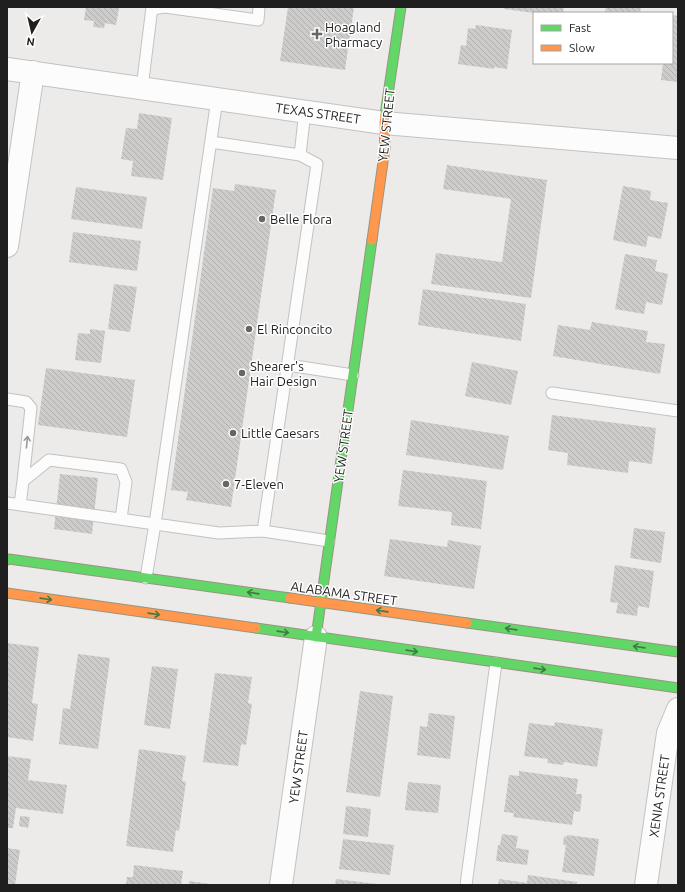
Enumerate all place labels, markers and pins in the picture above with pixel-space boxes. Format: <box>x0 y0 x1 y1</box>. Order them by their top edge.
place label: Hoagland Pharmacy <box>325 20 382 49</box>
marker: Hoagland Pharmacy <box>312 29 322 39</box>
place label: Belle Flora <box>270 212 332 226</box>
marker: Belle Flora <box>257 214 267 224</box>
place label: El Rinconcito <box>257 322 332 336</box>
marker: El Rinconcito <box>244 324 254 334</box>
place label: Shearer's Hair Design <box>250 359 317 388</box>
marker: Shearer's Hair Design <box>237 368 247 378</box>
place label: Little Caesars <box>241 426 320 440</box>
marker: Little Caesars <box>228 428 238 438</box>
place label: 7-Eleven <box>234 477 284 491</box>
marker: 7-Eleven <box>221 479 231 489</box>

